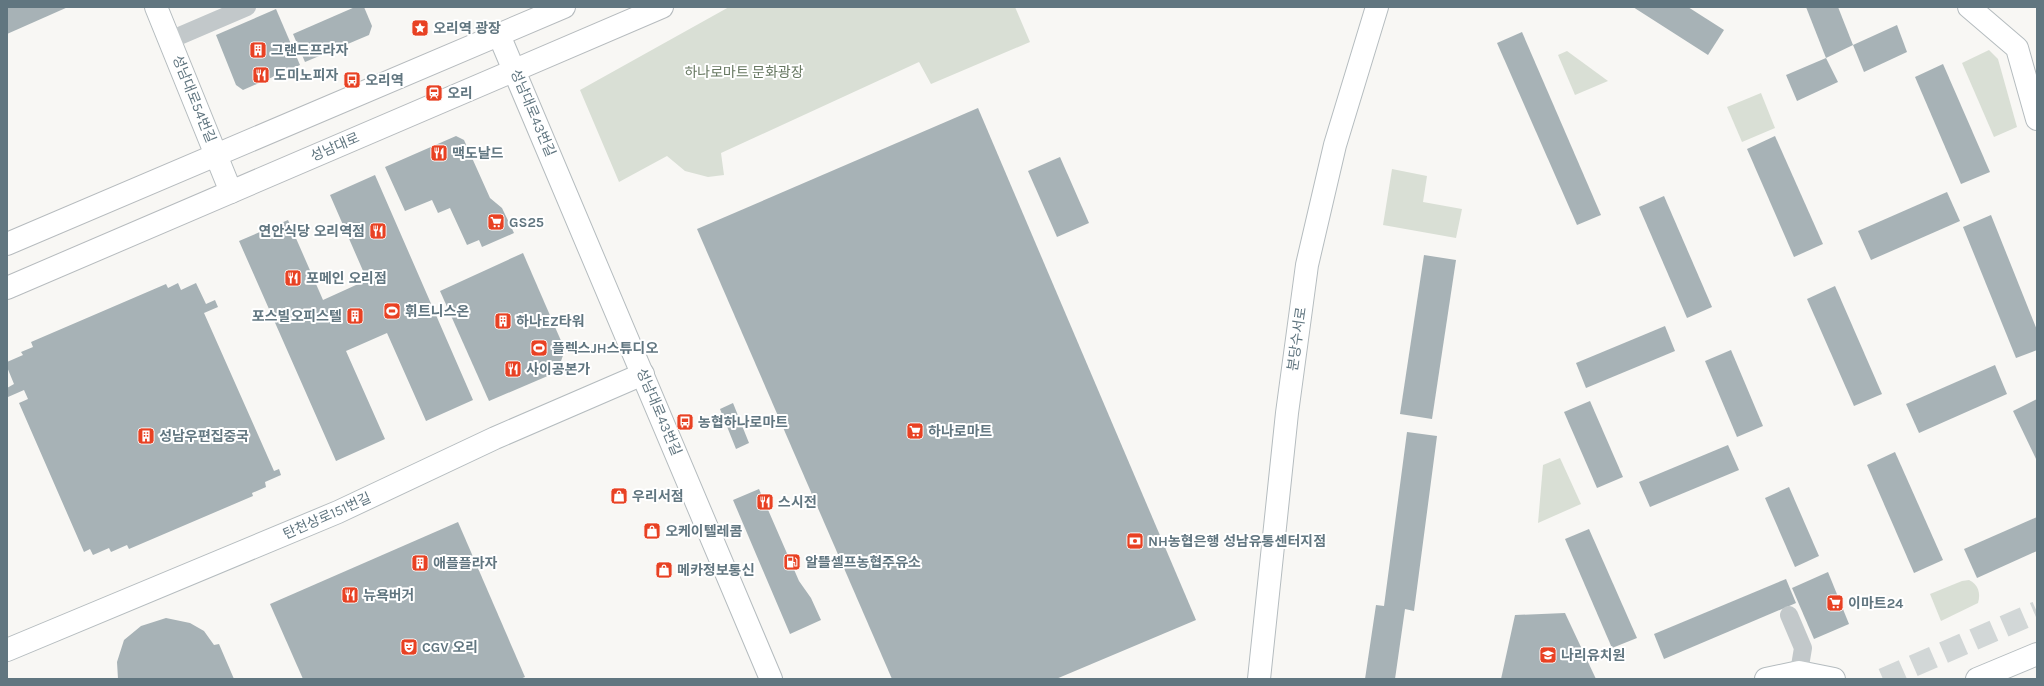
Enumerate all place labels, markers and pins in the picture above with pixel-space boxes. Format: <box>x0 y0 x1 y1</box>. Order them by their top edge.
place icon: 오리역 광장 <box>410 18 430 38</box>
place label: 오리역 광장 <box>433 20 501 37</box>
building icon: 그랜드프라자 <box>248 40 268 60</box>
place label: 그랜드프라자 <box>271 42 348 59</box>
restaurant icon: 도미노피자 <box>251 65 271 85</box>
place label: 도미노피자 <box>274 67 339 84</box>
bus stop icon: 오리역 <box>342 70 362 90</box>
place label: 오리역 <box>365 72 404 89</box>
station icon: 오리 <box>424 83 444 103</box>
place label: 오리 <box>447 85 473 102</box>
restaurant icon: 맥도날드 <box>429 143 449 163</box>
place label: 맥도날드 <box>452 145 504 162</box>
supermarket icon: GS25 <box>486 212 506 232</box>
place label: GS25 <box>509 214 544 231</box>
restaurant icon: 연안식당 오리역점 <box>368 221 388 241</box>
place label: 연안식당 오리역점 <box>258 223 365 240</box>
restaurant icon: 포메인 오리점 <box>283 268 303 288</box>
place label: 포메인 오리점 <box>306 270 387 287</box>
sports icon: 휘트니스온 <box>382 301 402 321</box>
place label: 휘트니스온 <box>405 303 470 320</box>
building icon: 포스빌오피스텔 <box>345 306 365 326</box>
place label: 포스빌오피스텔 <box>252 308 342 325</box>
building icon: 하나EZ타워 <box>493 311 513 331</box>
place label: 하나EZ타워 <box>516 313 585 330</box>
sports icon: 플렉스JH스튜디오 <box>529 338 549 358</box>
place label: 플렉스JH스튜디오 <box>552 340 658 357</box>
restaurant icon: 사이공본가 <box>503 359 523 379</box>
place label: 사이공본가 <box>526 361 591 378</box>
bus stop icon: 농협하나로마트 <box>675 412 695 432</box>
place label: 농협하나로마트 <box>698 414 788 431</box>
supermarket icon: 하나로마트 <box>905 421 925 441</box>
place label: 하나로마트 <box>928 423 993 440</box>
building icon: 성남우편집중국 <box>136 426 156 446</box>
place label: 성남우편집중국 <box>159 428 249 445</box>
shop icon: 우리서점 <box>609 486 629 506</box>
place label: 우리서점 <box>632 488 684 505</box>
restaurant icon: 스시전 <box>755 492 775 512</box>
place label: 스시전 <box>778 494 817 511</box>
shop icon: 오케이텔레콤 <box>642 521 662 541</box>
place label: 오케이텔레콤 <box>665 523 742 540</box>
bank icon: NH농협은행 성남유통센터지점 <box>1125 531 1145 551</box>
place label: NH농협은행 성남유통센터지점 <box>1148 533 1326 550</box>
fuel station icon: 알뜰셀프농협주유소 <box>782 552 802 572</box>
building icon: 애플플라자 <box>410 553 430 573</box>
place label: 알뜰셀프농협주유소 <box>805 554 921 571</box>
place label: 애플플라자 <box>433 555 498 572</box>
shop icon: 메카정보통신 <box>654 560 674 580</box>
place label: 메카정보통신 <box>677 562 754 579</box>
restaurant icon: 뉴욕버거 <box>340 585 360 605</box>
place label: 뉴욕버거 <box>363 587 415 604</box>
supermarket icon: 이마트24 <box>1825 593 1845 613</box>
place label: 이마트24 <box>1848 595 1904 612</box>
theatre icon: CGV 오리 <box>399 637 419 657</box>
place label: CGV 오리 <box>422 639 478 656</box>
school or university icon: 나리유치원 <box>1538 645 1558 665</box>
place label: 나리유치원 <box>1561 647 1625 664</box>

